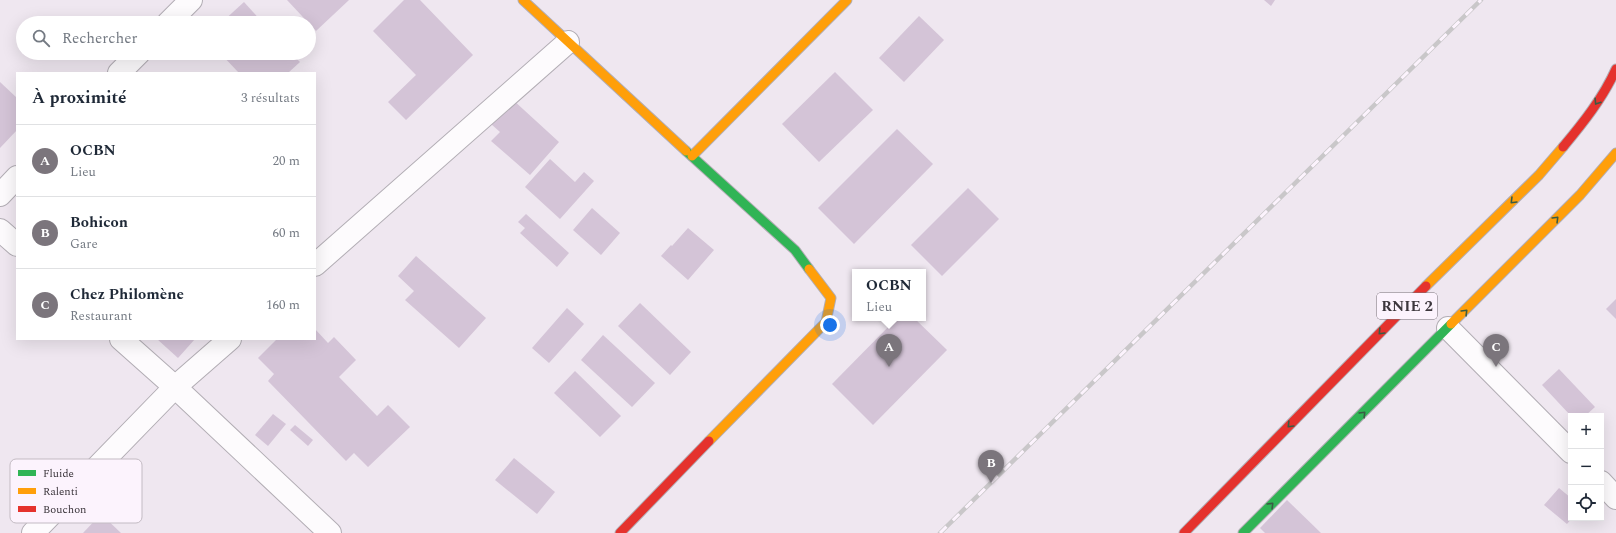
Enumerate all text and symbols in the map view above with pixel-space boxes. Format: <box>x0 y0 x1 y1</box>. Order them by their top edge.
search box <box>16 16 316 60</box>
icon: search <box>30 27 52 49</box>
text: Rechercher <box>62 27 137 50</box>
text: À proximité <box>32 85 127 111</box>
text: 3 résultats <box>241 88 300 108</box>
one-way arrow <box>1594 98 1601 105</box>
text: OCBN <box>70 139 116 162</box>
text: A <box>40 151 50 171</box>
text: 20 m <box>273 151 300 171</box>
text: Lieu <box>70 162 96 182</box>
one-way arrow <box>1510 196 1518 204</box>
text: Bohicon <box>70 211 128 234</box>
one-way arrow <box>1551 216 1559 224</box>
text: B <box>40 223 50 243</box>
text: 60 m <box>273 223 300 243</box>
text: Gare <box>70 234 98 254</box>
popup <box>852 269 926 321</box>
text: OCBN <box>866 274 912 297</box>
text: Chez Philomène <box>70 283 184 306</box>
road number: RNIE 2 <box>1377 293 1437 319</box>
text: C <box>40 295 50 315</box>
text: 160 m <box>266 295 300 315</box>
text: Lieu <box>866 297 892 317</box>
text: Restaurant <box>70 306 132 326</box>
one-way arrow <box>1460 309 1468 317</box>
your location <box>820 315 840 335</box>
one-way arrow <box>1378 327 1385 335</box>
pin: A <box>876 334 902 367</box>
pin: C <box>1483 334 1509 367</box>
one-way arrow <box>1358 411 1366 419</box>
map controls <box>1568 413 1604 521</box>
button: + <box>1568 413 1604 449</box>
one-way arrow <box>1287 420 1295 428</box>
button: − <box>1568 449 1604 485</box>
pin: B <box>978 450 1004 483</box>
legend <box>10 459 142 523</box>
text: Fluide <box>43 465 74 482</box>
text: Ralenti <box>43 483 78 500</box>
button: locate <box>1568 485 1604 521</box>
text: Bouchon <box>43 501 86 518</box>
one-way arrow <box>1266 502 1274 510</box>

